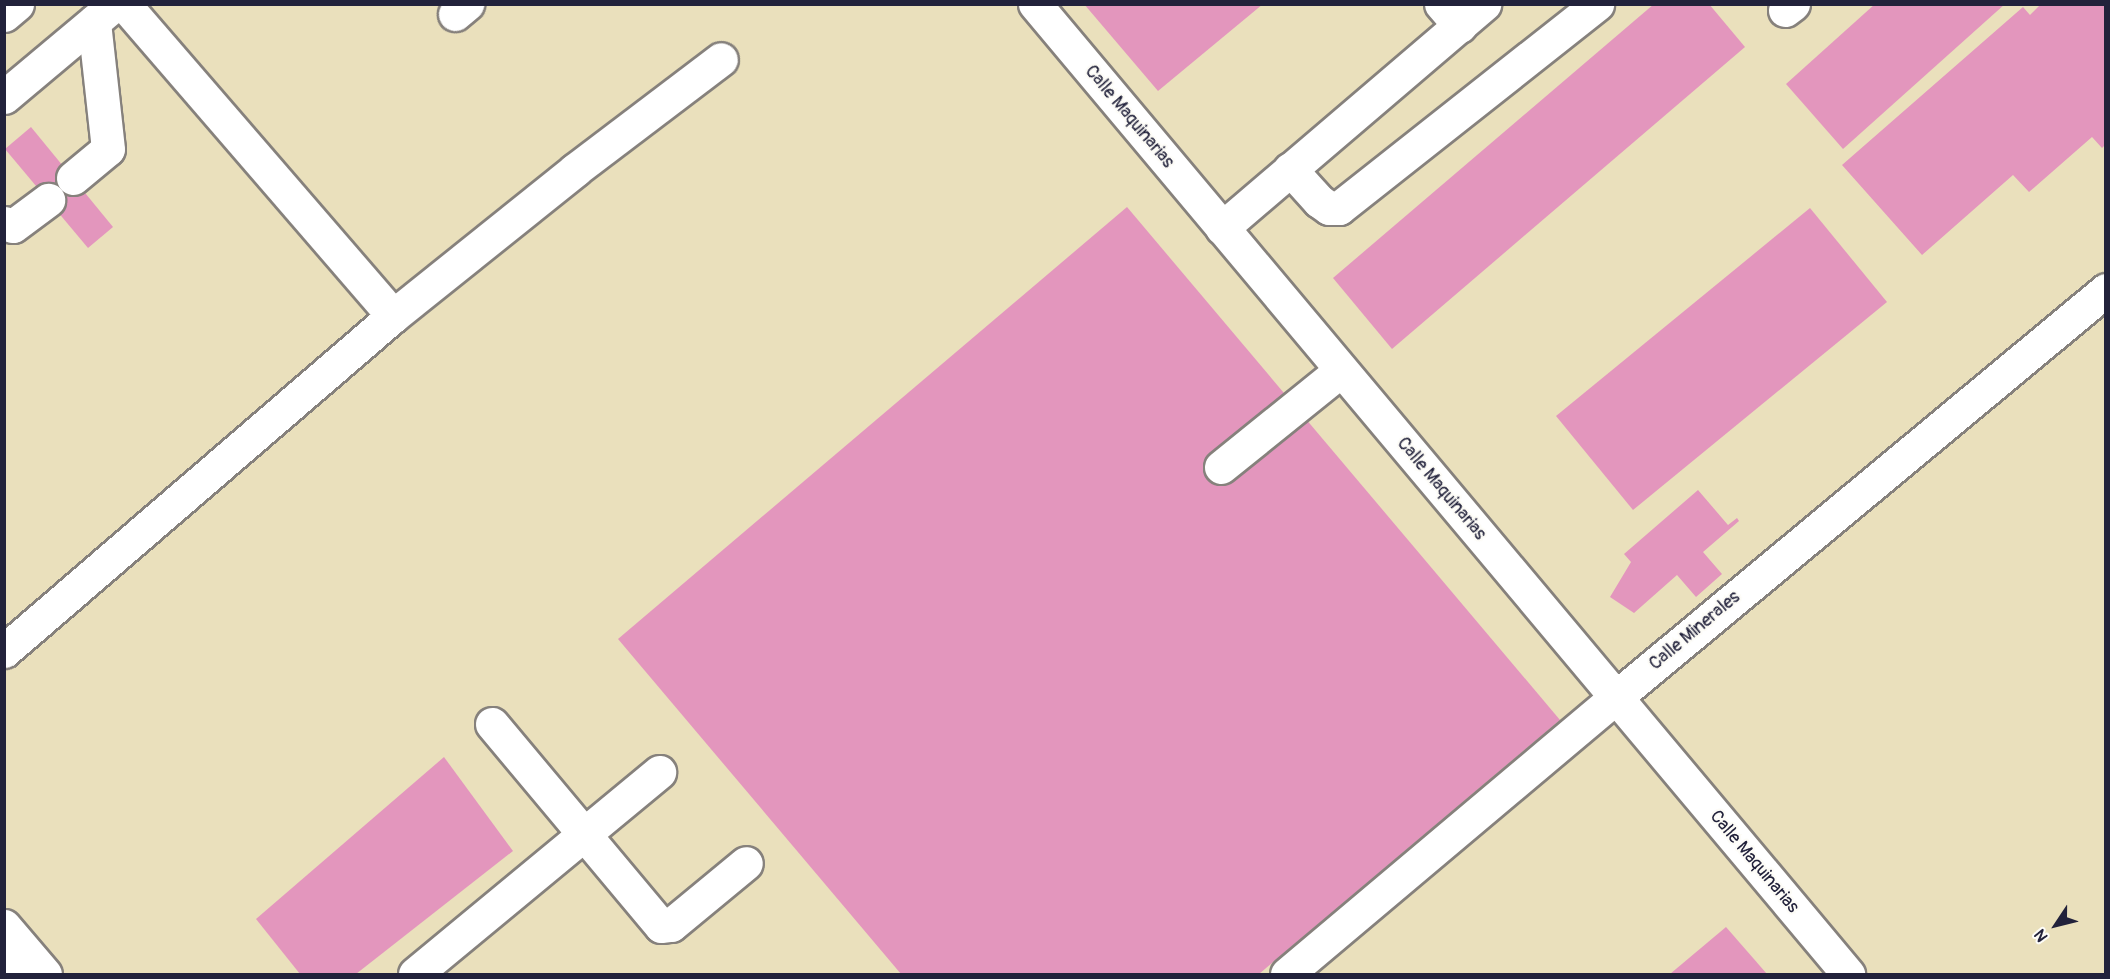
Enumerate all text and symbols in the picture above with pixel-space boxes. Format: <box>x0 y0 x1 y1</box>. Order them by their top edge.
street label: Calle Maquinarias <box>1080 61 1178 173</box>
street label: Calle Maquinarias <box>1392 433 1490 545</box>
street label: Calle Minerales <box>1645 587 1745 675</box>
street label: Calle Maquinarias <box>1705 806 1803 918</box>
north arrow <box>2026 895 2086 955</box>
text: N <box>2030 925 2053 946</box>

